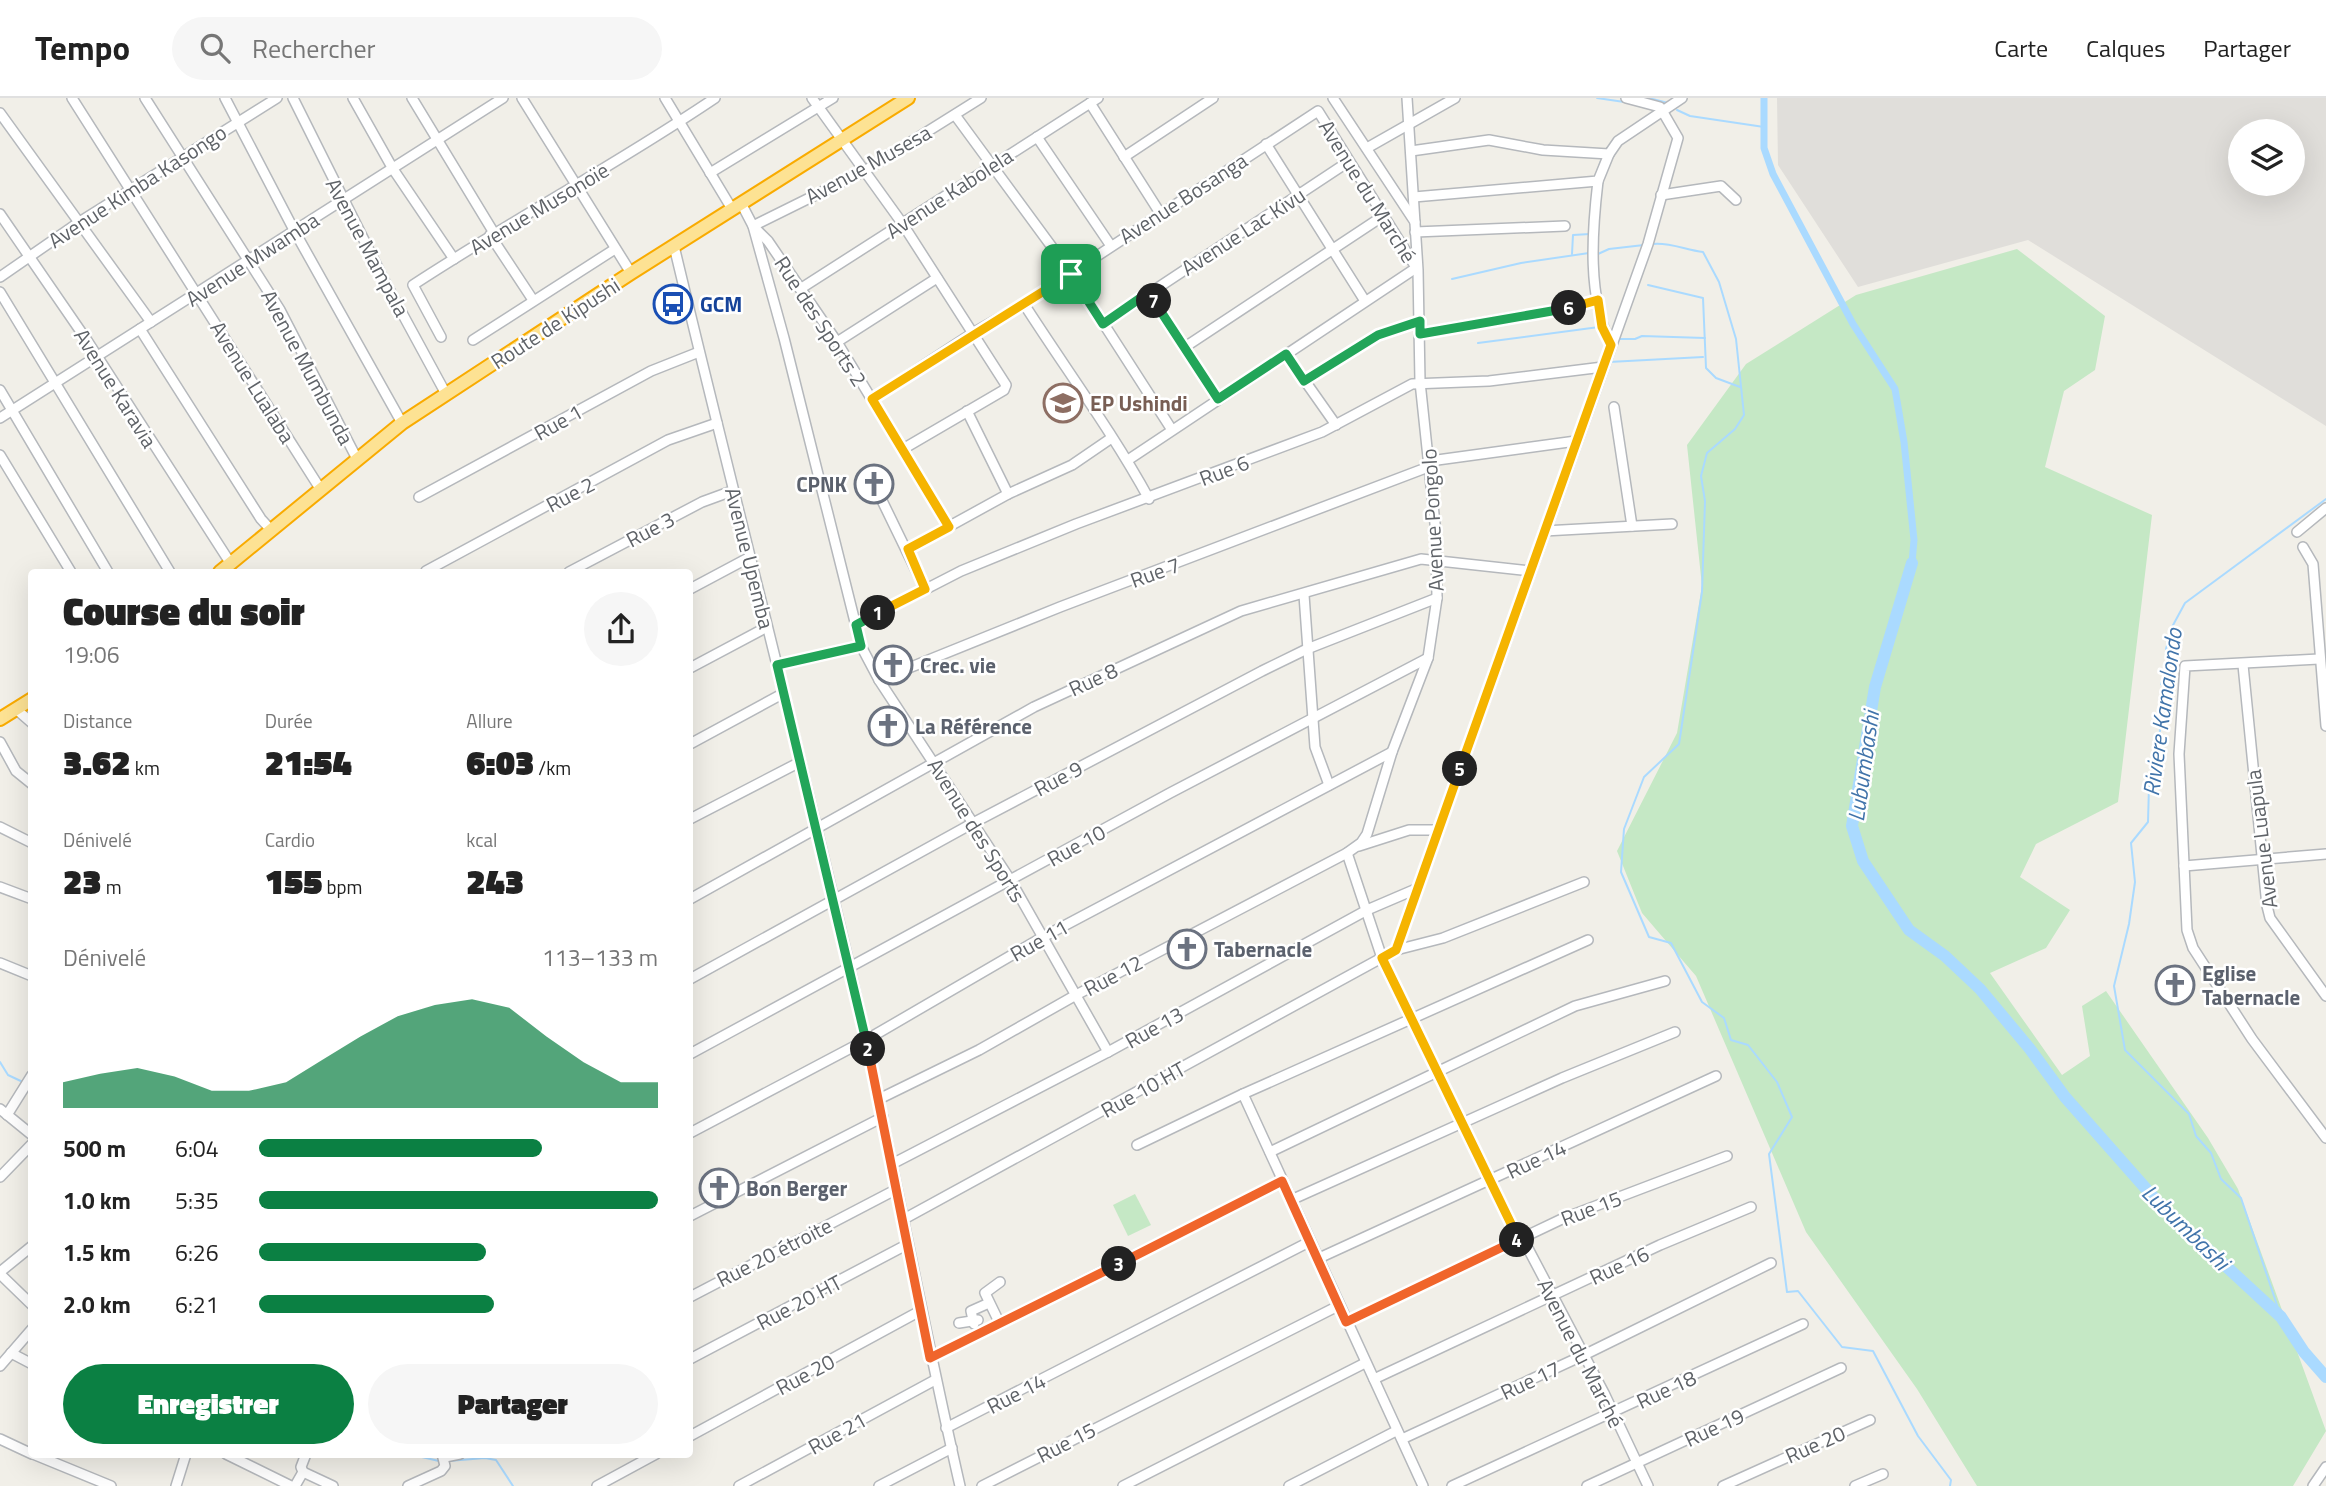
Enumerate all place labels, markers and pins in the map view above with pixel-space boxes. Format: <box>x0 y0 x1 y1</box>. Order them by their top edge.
pin <box>1041 244 1101 304</box>
bus stop icon: GCM <box>652 283 694 325</box>
pin: 7 <box>1136 284 1172 318</box>
place label: GCM <box>700 288 742 320</box>
pin: 6 <box>1552 290 1586 326</box>
school or university icon: EP Ushindi <box>1042 382 1084 424</box>
place label: EP Ushindi <box>1090 387 1188 419</box>
church icon: CPNK <box>853 463 895 505</box>
place label: CPNK <box>796 468 848 500</box>
pin: 1 <box>860 596 896 630</box>
church icon: Crec. vie <box>872 644 914 686</box>
place label: Crec. vie <box>920 649 996 681</box>
church icon: La Référence <box>867 705 909 747</box>
place label: La Référence <box>915 710 1032 742</box>
pin: 5 <box>1442 752 1478 786</box>
church icon: Tabernacle <box>1166 928 1208 970</box>
place label: Tabernacle <box>1214 933 1312 965</box>
place label: Eglise Tabernacle <box>2202 957 2300 1013</box>
church icon: Eglise Tabernacle <box>2154 964 2196 1006</box>
pin: 2 <box>850 1032 886 1066</box>
church icon: Bon Berger <box>698 1167 740 1209</box>
place label: Bon Berger <box>746 1172 847 1204</box>
pin: 4 <box>1500 1222 1534 1258</box>
pin: 3 <box>1102 1246 1136 1282</box>

